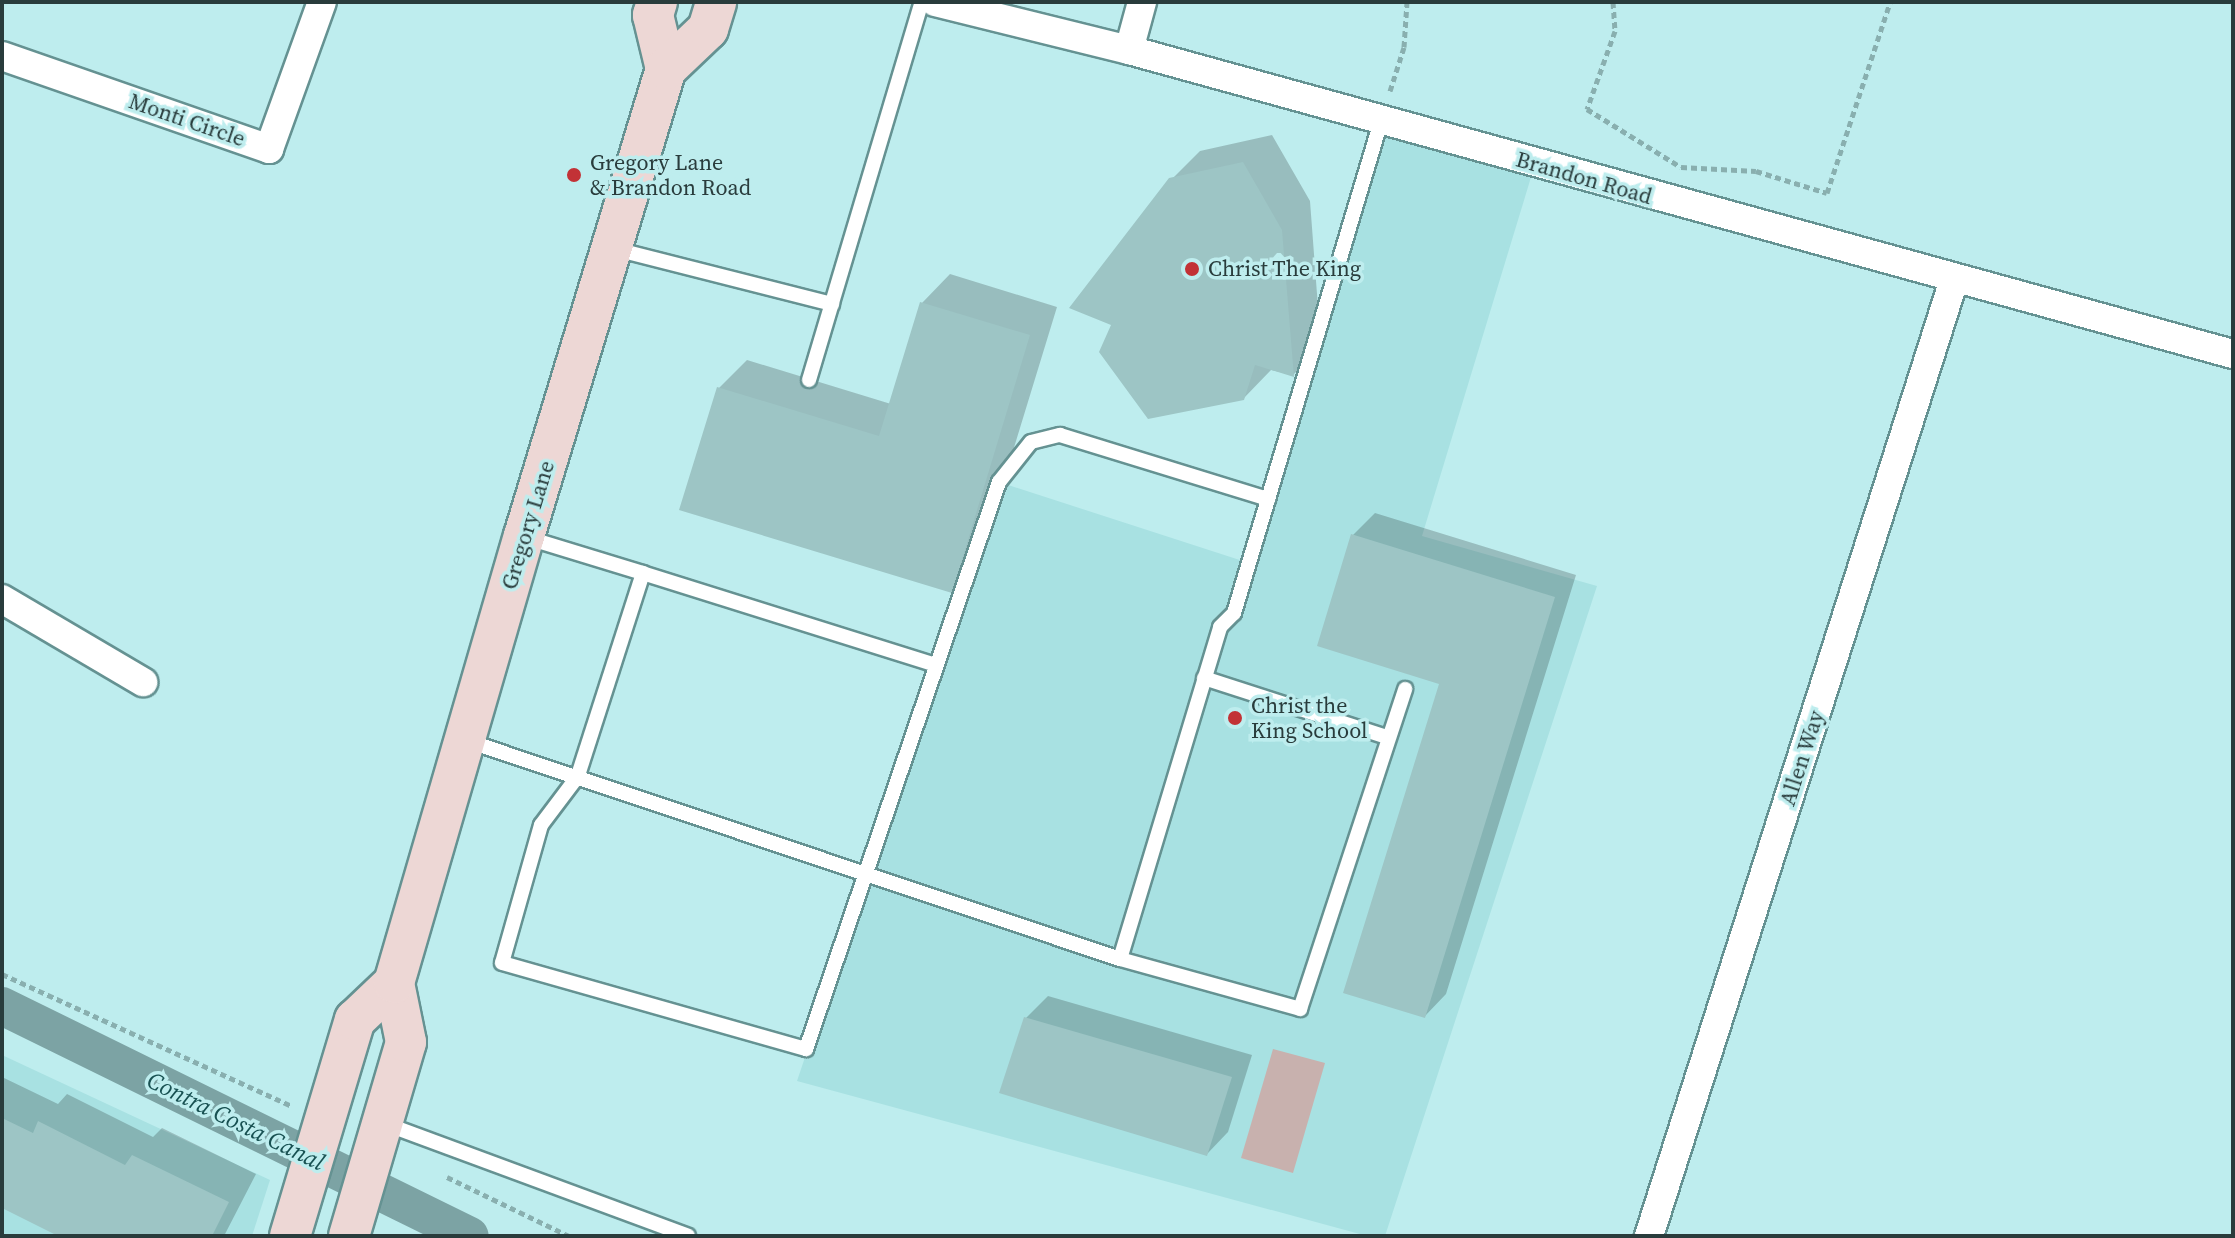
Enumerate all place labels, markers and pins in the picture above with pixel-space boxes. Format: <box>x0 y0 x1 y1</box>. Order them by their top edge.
place label: Gregory Lane & Brandon Road <box>590 149 751 200</box>
marker: Gregory Lane & Brandon Road <box>565 166 583 184</box>
place label: Christ The King <box>1208 256 1362 282</box>
marker: Christ The King <box>1183 260 1201 278</box>
place label: Christ the King School <box>1251 692 1368 744</box>
marker: Christ the King School <box>1226 709 1244 727</box>

